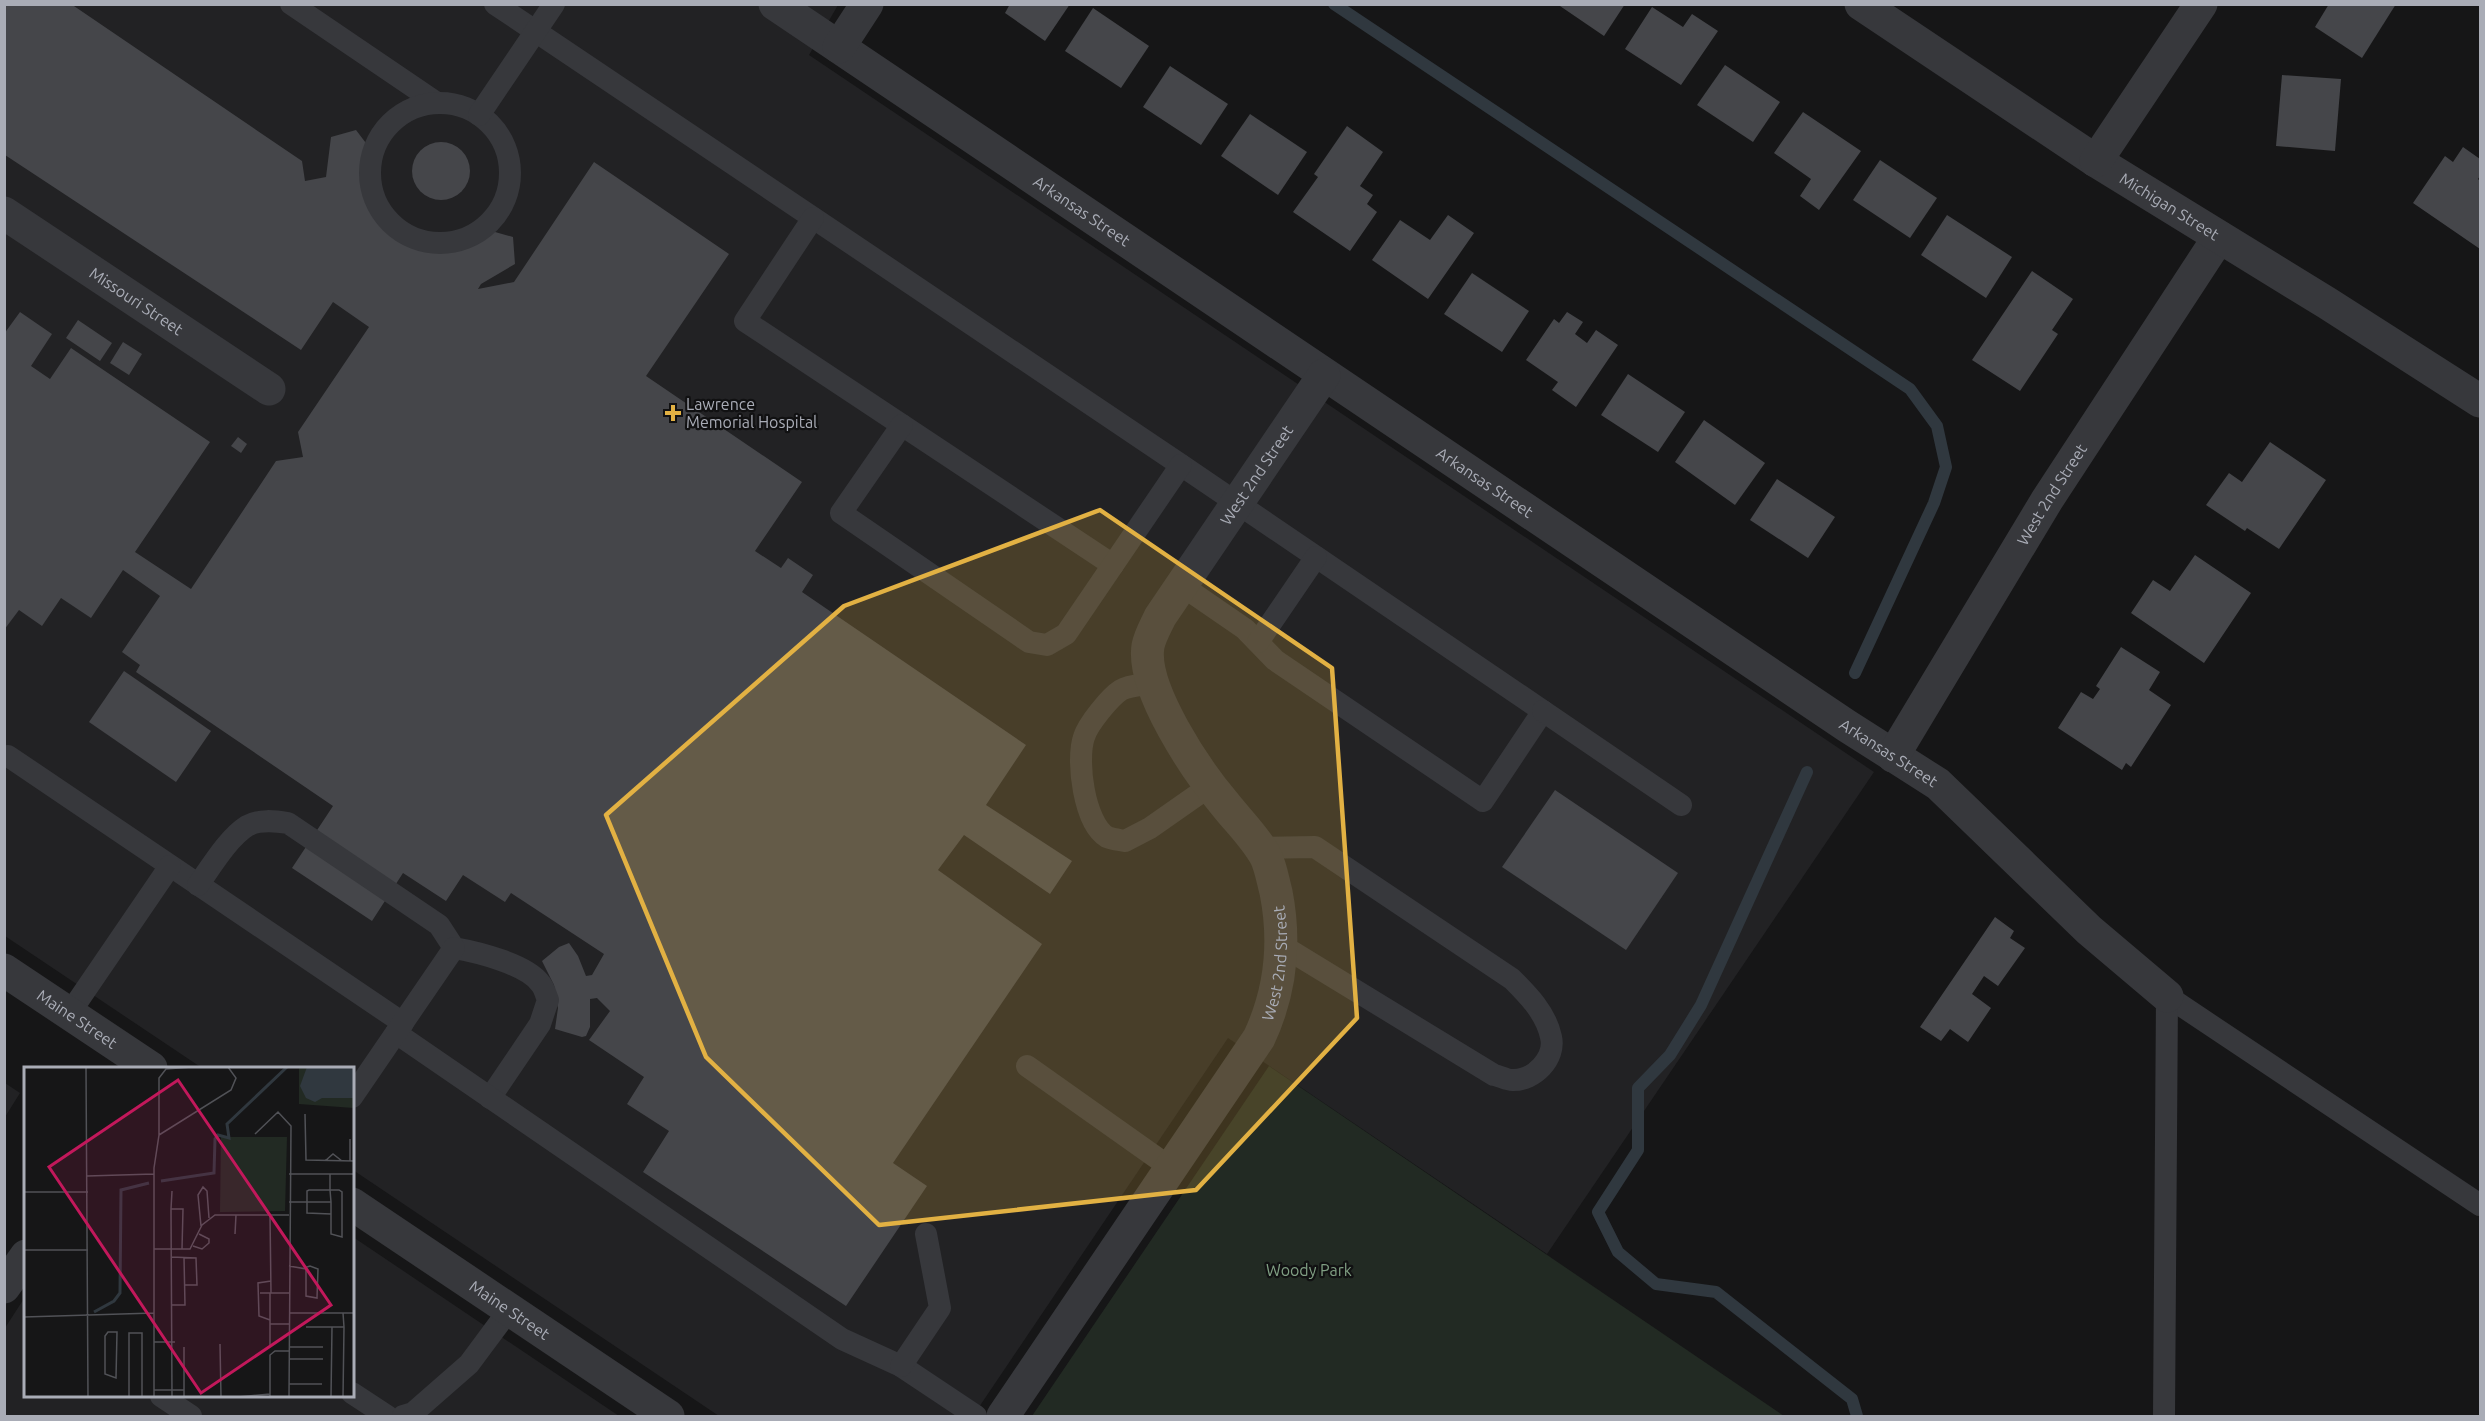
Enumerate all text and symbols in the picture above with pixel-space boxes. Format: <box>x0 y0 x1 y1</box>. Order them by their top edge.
street label: Michigan Street <box>2117 169 2223 244</box>
street label: Arkansas Street <box>1030 172 1134 250</box>
street label: Missouri Street <box>86 263 187 339</box>
place label: Lawrence Memorial Hospital <box>686 395 817 431</box>
marker: Lawrence Memorial Hospital <box>664 404 682 422</box>
street label: West 2nd Street <box>1216 421 1297 528</box>
street label: West 2nd Street <box>2013 440 2091 548</box>
street label: Arkansas Street <box>1433 443 1537 521</box>
street label: Arkansas Street <box>1836 715 1942 791</box>
street label: West 2nd Street <box>1258 904 1290 1023</box>
street label: Maine Street <box>34 986 121 1052</box>
inset map <box>24 1067 354 1397</box>
park label: Woody Park <box>1266 1261 1352 1279</box>
street label: Maine Street <box>466 1277 554 1343</box>

